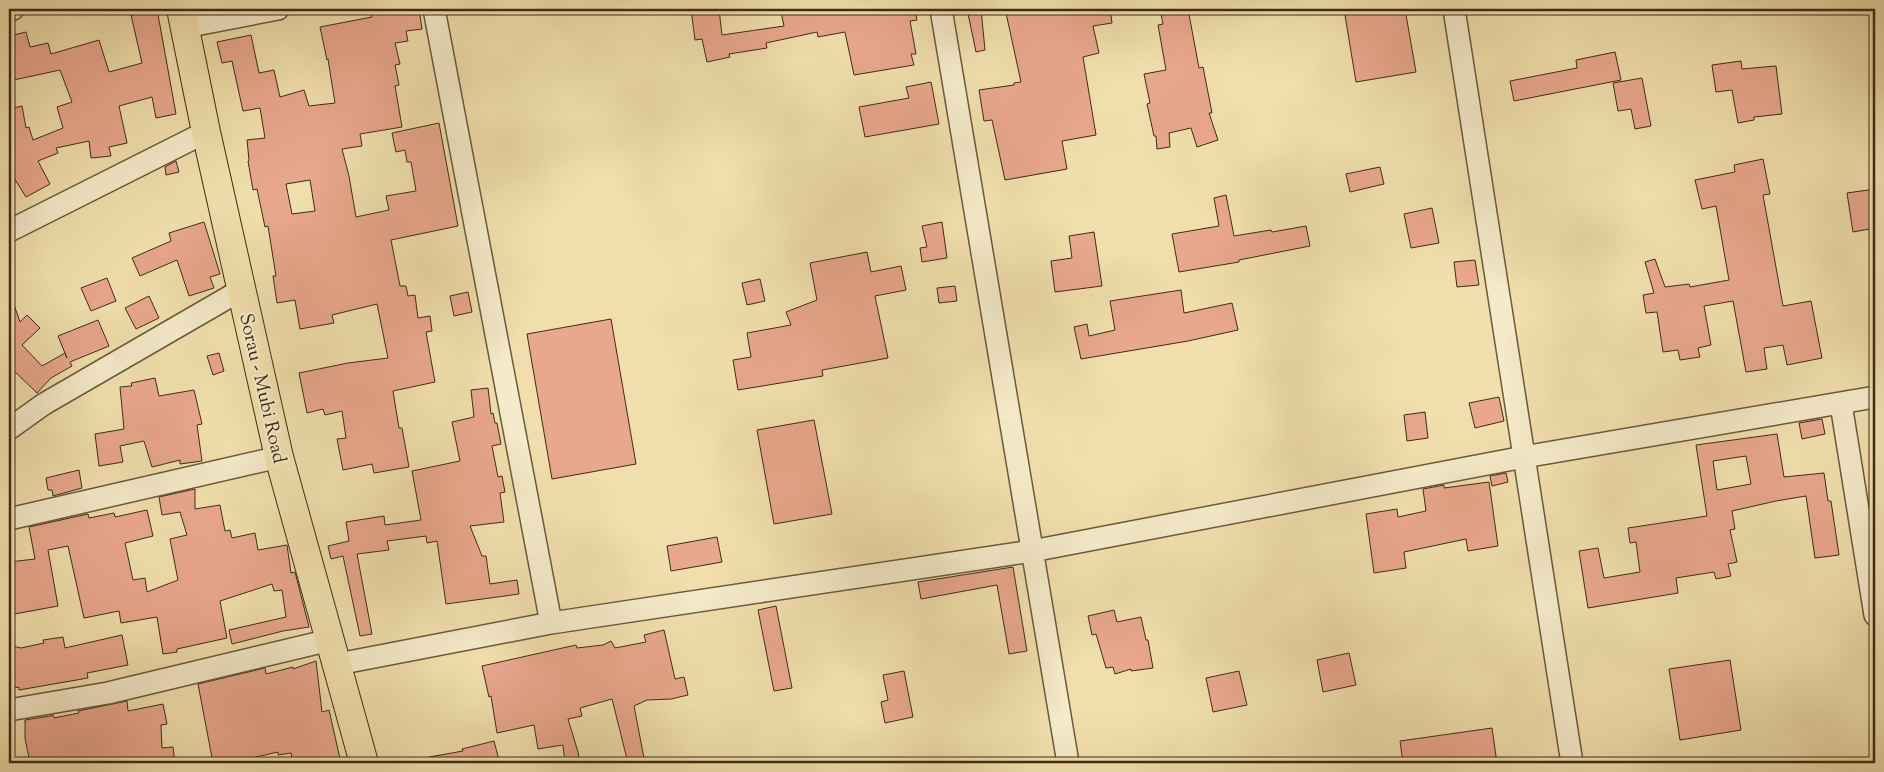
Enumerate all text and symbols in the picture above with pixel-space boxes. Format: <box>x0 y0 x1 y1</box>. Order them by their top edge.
street label: Sorau - Mubi Road <box>231 311 292 467</box>

